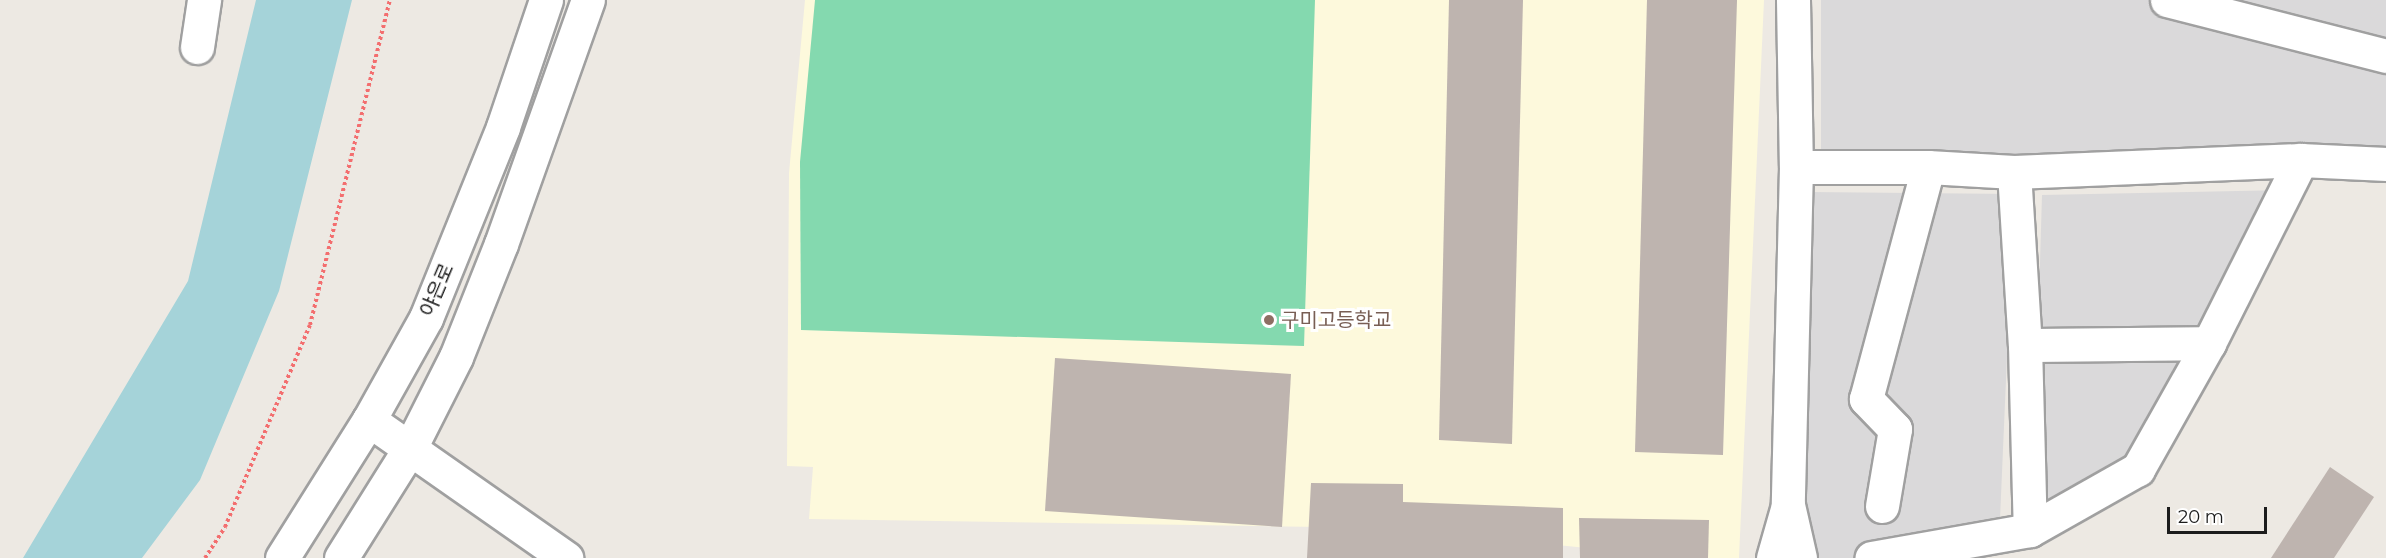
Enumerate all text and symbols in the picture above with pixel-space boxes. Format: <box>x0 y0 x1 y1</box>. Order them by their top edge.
street label: 야은로 <box>415 260 459 320</box>
place label: 구미고등학교 <box>1281 308 1391 332</box>
marker: 구미고등학교 <box>1262 313 1276 327</box>
scale bar <box>2170 495 2270 533</box>
text: 20 m <box>2178 506 2224 528</box>

